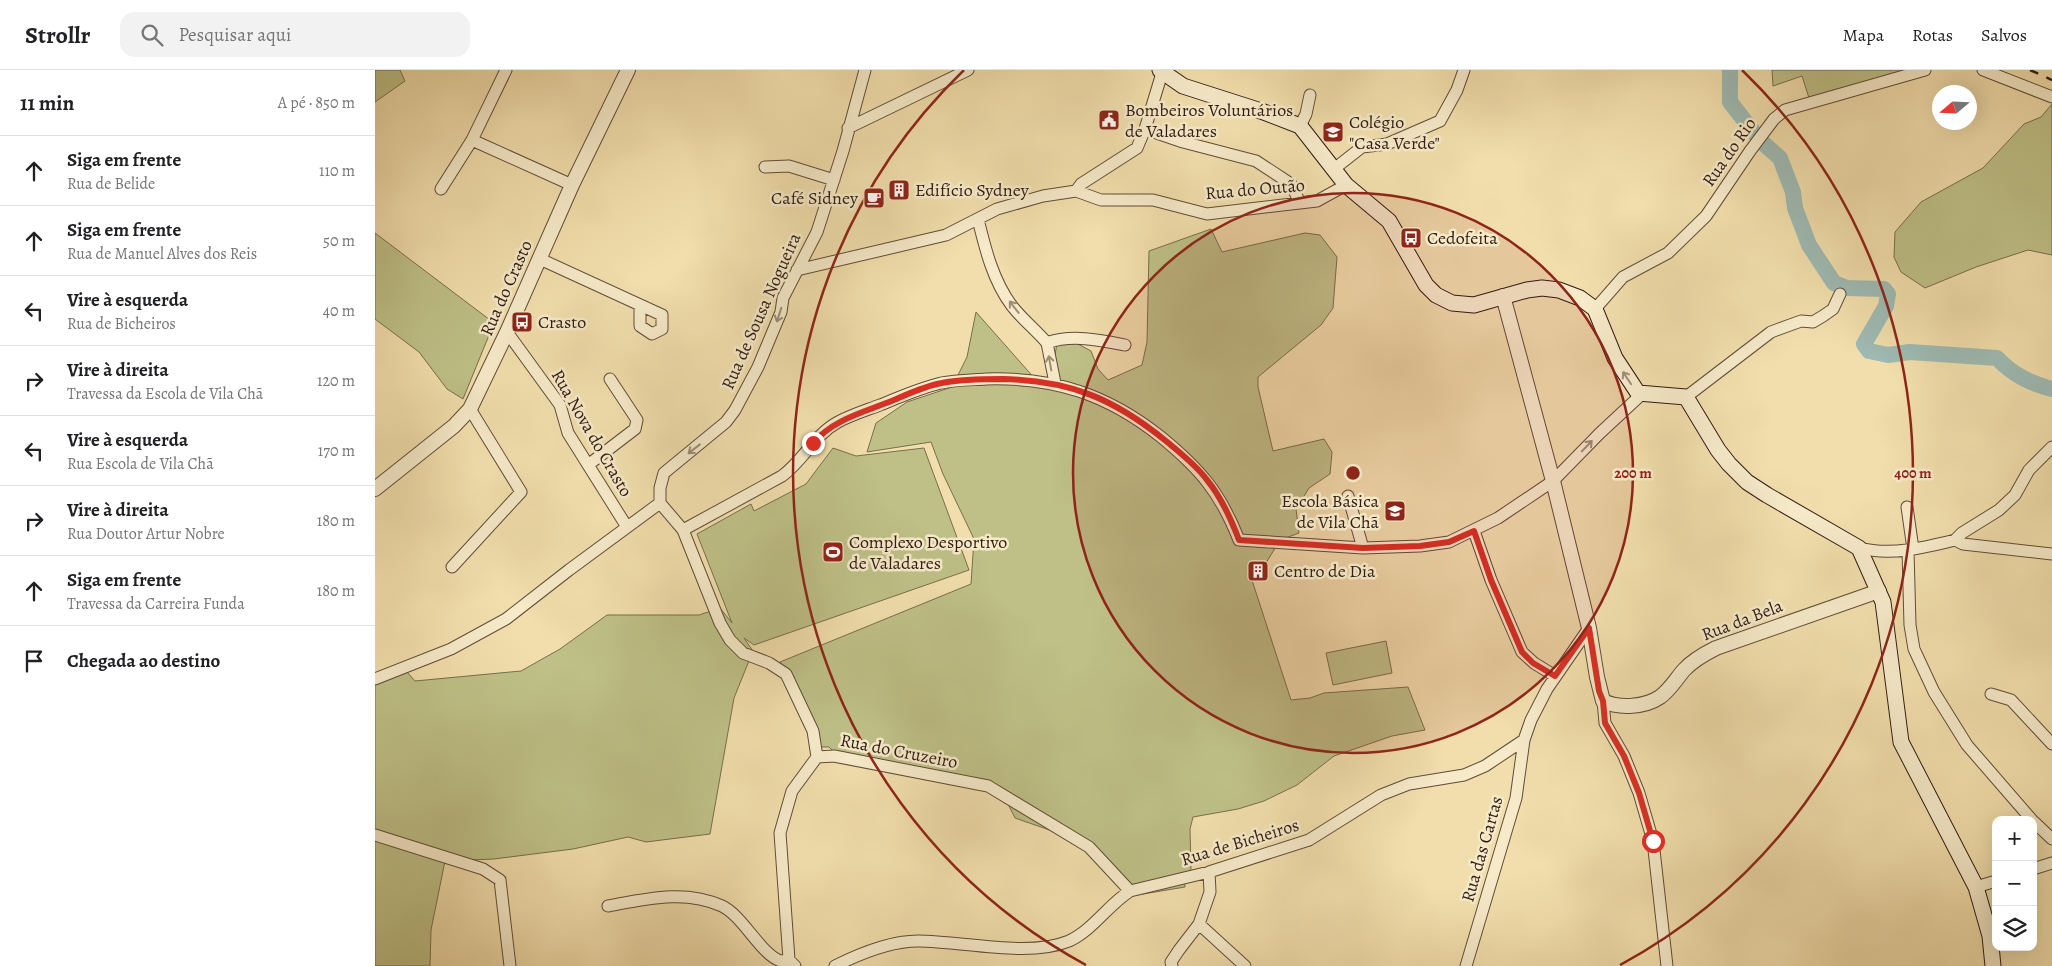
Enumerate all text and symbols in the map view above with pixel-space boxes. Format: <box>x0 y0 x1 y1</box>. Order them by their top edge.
search box <box>120 12 470 57</box>
text: Strollr <box>25 19 90 51</box>
icon: search <box>138 21 166 49</box>
text: Pesquisar aqui <box>178 22 291 48</box>
text: Mapa <box>1843 23 1884 47</box>
text: Rotas <box>1912 23 1953 47</box>
text: Salvos <box>1981 23 2027 47</box>
north arrow <box>1932 85 1977 130</box>
text: 11 min <box>20 89 74 117</box>
text: A pé · 850 m <box>278 92 355 114</box>
place label: Bombeiros Voluntários de Valadares <box>1125 98 1293 143</box>
public building icon: Bombeiros Voluntários de Valadares <box>1097 108 1121 132</box>
place label: Colégio "Casa Verde" <box>1349 110 1440 155</box>
street label: Rua do Rio <box>1696 113 1762 191</box>
school or university icon: Colégio "Casa Verde" <box>1321 120 1345 144</box>
text: Siga em frente <box>67 147 181 173</box>
icon: ahead <box>20 157 48 185</box>
text: 110 m <box>319 160 355 182</box>
text: Rua de Belide <box>67 173 155 195</box>
street label: Rua do Outão <box>1204 173 1306 205</box>
building icon: Edifício Sydney <box>887 178 911 202</box>
place label: Edifício Sydney <box>915 178 1030 202</box>
place label: Café Sidney <box>771 186 859 210</box>
cafe icon: Café Sidney <box>862 186 886 210</box>
text: Siga em frente <box>67 217 181 243</box>
bus stop icon: Cedofeita <box>1399 226 1423 250</box>
place label: Cedofeita <box>1427 226 1498 250</box>
icon: ahead <box>20 227 48 255</box>
street label: Rua de Sousa Nogueira <box>716 228 807 393</box>
text: 50 m <box>323 230 355 252</box>
street label: Rua do Crasto <box>474 236 538 340</box>
text: Rua de Manuel Alves dos Reis <box>67 243 257 265</box>
text: Vire à esquerda <box>67 287 188 313</box>
icon: left <box>20 297 48 325</box>
text: 40 m <box>323 300 355 322</box>
one-way arrow <box>1009 300 1019 314</box>
one-way arrow <box>773 306 783 322</box>
bus stop icon: Crasto <box>510 310 534 334</box>
place label: Crasto <box>538 310 586 334</box>
text: Rua de Bicheiros <box>67 313 176 335</box>
one-way arrow <box>1045 356 1055 372</box>
text: Vire à direita <box>67 357 169 383</box>
street label: Rua Nova do Crasto <box>546 365 638 501</box>
icon: right <box>20 367 48 395</box>
text: 120 m <box>317 370 355 392</box>
one-way arrow <box>1622 372 1632 386</box>
text: Travessa da Escola de Vila Chã <box>67 383 263 405</box>
text: Vire à esquerda <box>67 427 188 453</box>
route end <box>802 432 825 455</box>
icon: left <box>20 437 48 465</box>
text: 170 m <box>318 440 355 462</box>
one-way arrow <box>1581 440 1593 452</box>
one-way arrow <box>688 444 701 455</box>
text: Rua Escola de Vila Chã <box>67 453 214 475</box>
text: 200 m <box>1614 463 1652 483</box>
text: 400 m <box>1894 463 1932 483</box>
centre of rings <box>1344 464 1362 482</box>
place label: Escola Básica de Vila Chã <box>1281 489 1380 534</box>
text: Vire à direita <box>67 497 169 523</box>
school or university icon: Escola Básica de Vila Chã <box>1383 499 1407 523</box>
icon: right <box>20 507 48 535</box>
text: 180 m <box>317 510 355 532</box>
text: Rua Doutor Artur Nobre <box>67 523 225 545</box>
place label: Complexo Desportivo de Valadares <box>849 530 1007 575</box>
sports icon: Complexo Desportivo de Valadares <box>821 540 845 564</box>
building icon: Centro de Dia <box>1246 559 1270 583</box>
place label: Centro de Dia <box>1274 559 1376 583</box>
text: Siga em frente <box>67 567 181 593</box>
icon: ahead <box>20 577 48 605</box>
text: 180 m <box>317 580 355 602</box>
text: Travessa da Carreira Funda <box>67 593 245 615</box>
street label: Rua da Bela <box>1698 593 1787 646</box>
icon: arrive <box>20 647 48 675</box>
text: Chegada ao destino <box>67 648 220 674</box>
street label: Rua do Cruzeiro <box>838 728 960 774</box>
street label: Rua das Cartas <box>1455 793 1509 905</box>
street label: Rua de Bicheiros <box>1178 813 1302 871</box>
map controls <box>1992 816 2037 951</box>
button: + <box>1992 816 2037 861</box>
route start <box>1642 830 1665 853</box>
button: − <box>1992 861 2037 906</box>
button: layers <box>1992 906 2037 951</box>

